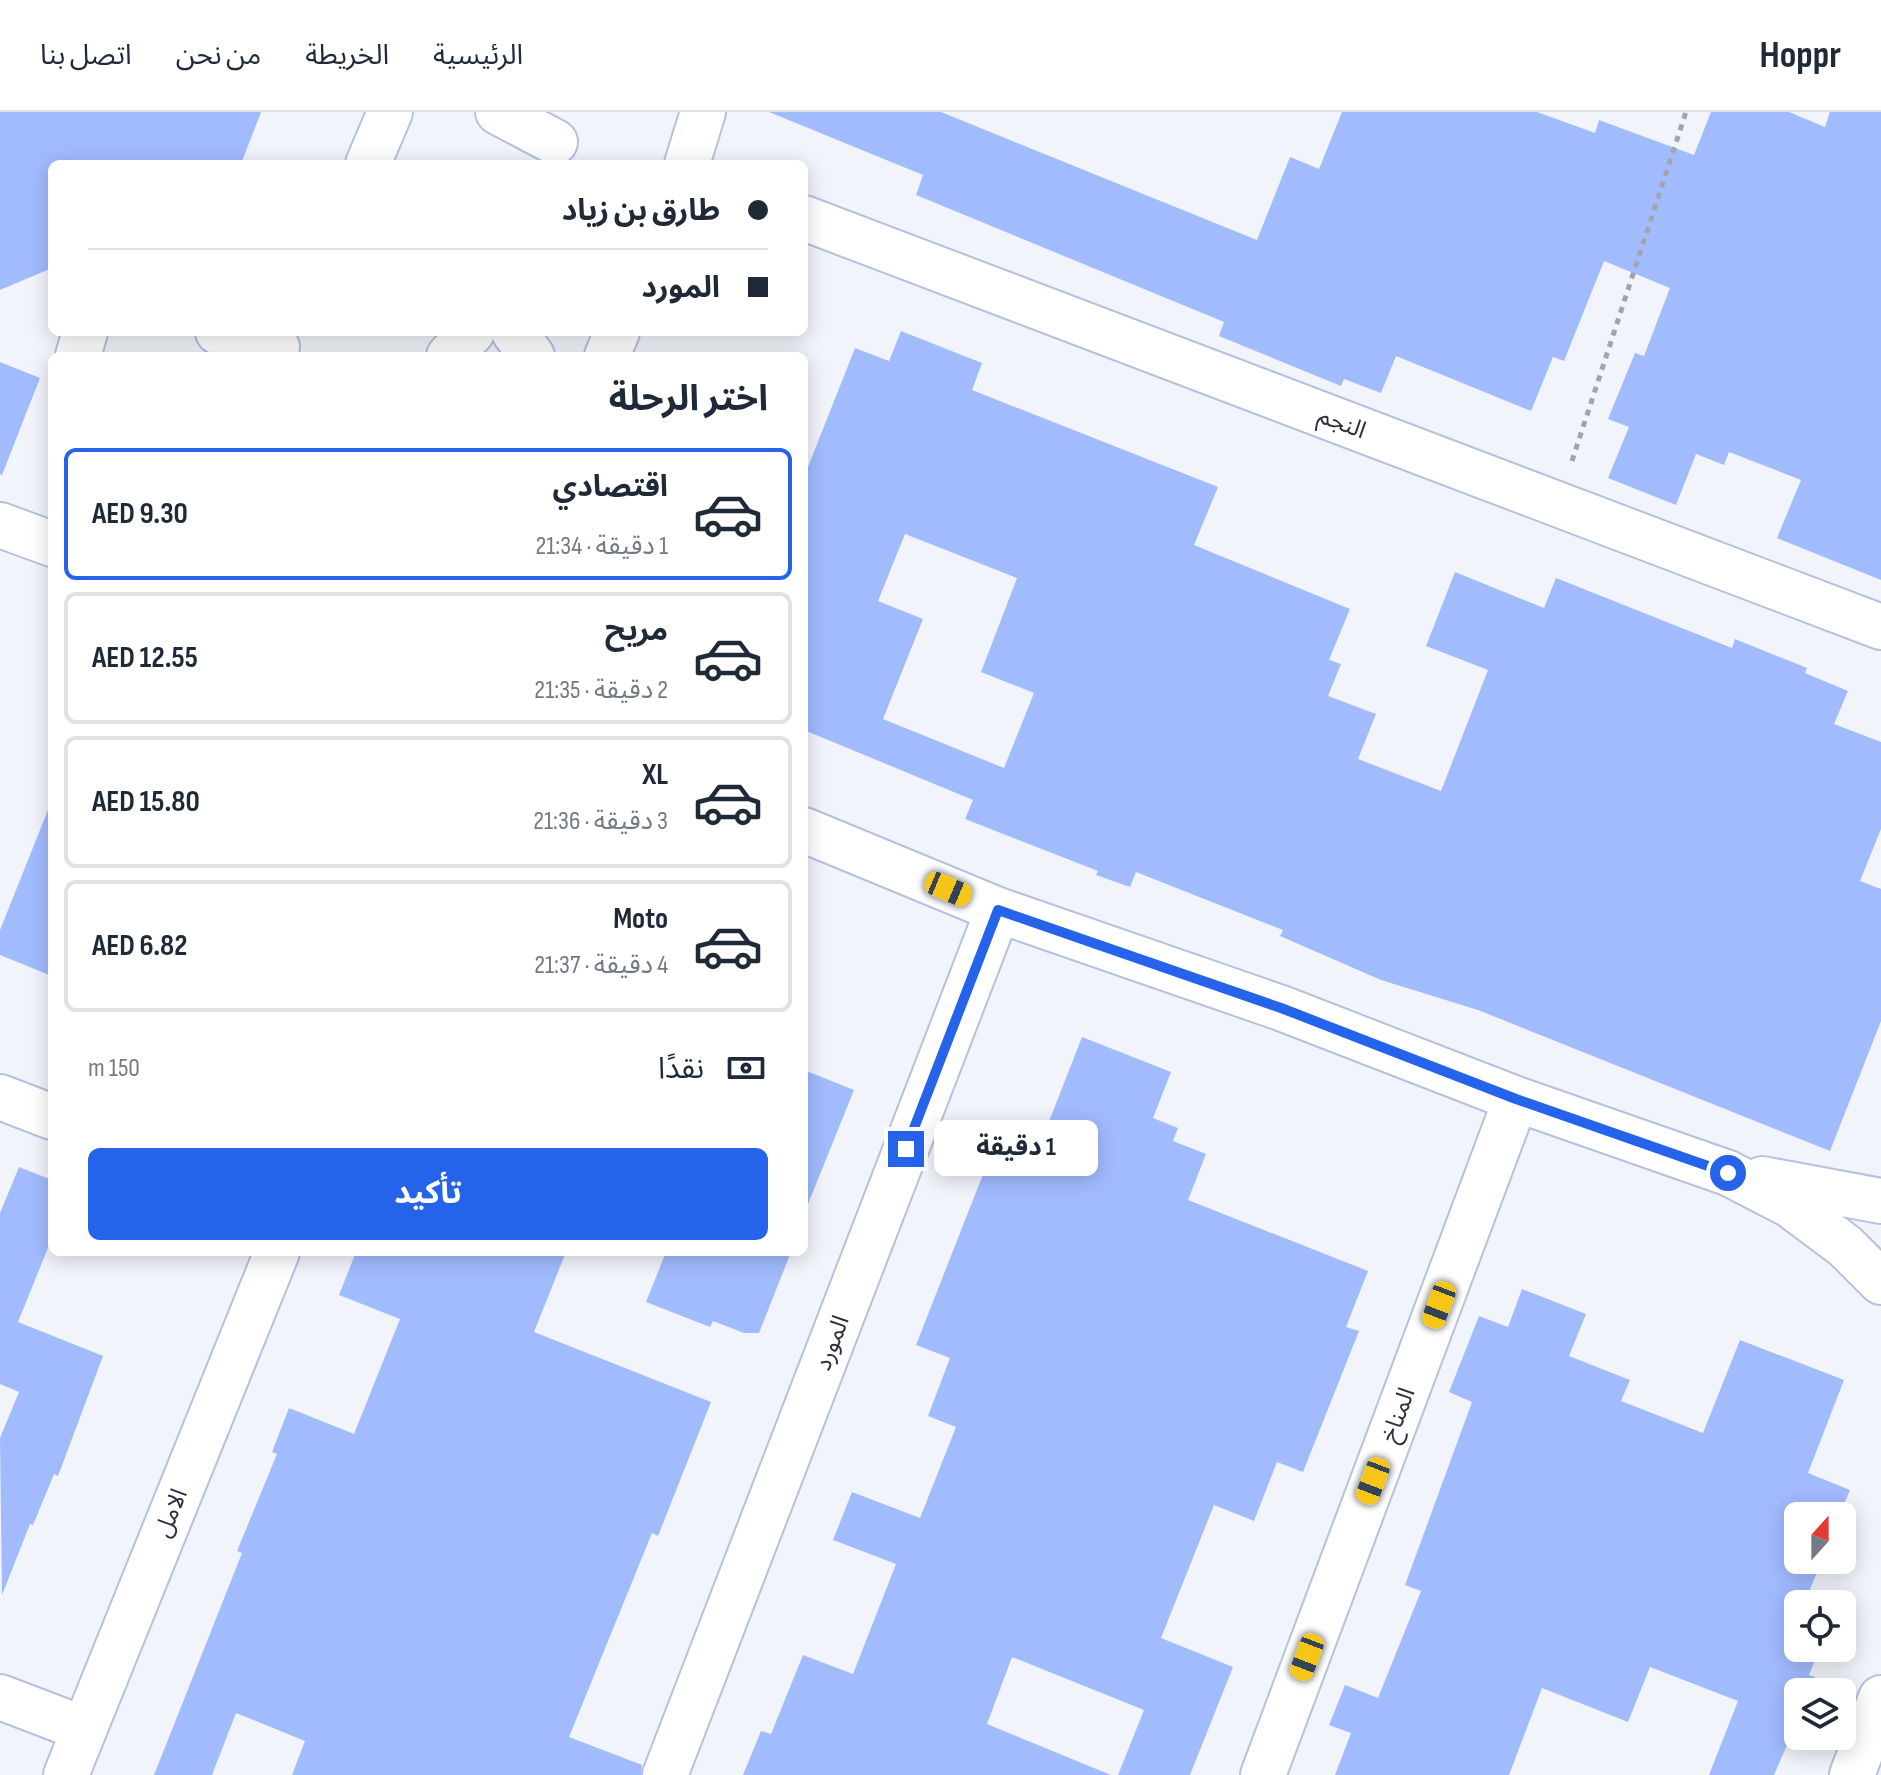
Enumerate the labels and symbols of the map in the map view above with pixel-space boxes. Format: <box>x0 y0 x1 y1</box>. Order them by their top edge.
street label: النجم <box>1313 401 1370 447</box>
car <box>921 869 975 909</box>
callout: 1 دقيقة <box>934 1121 1098 1177</box>
route end <box>888 1131 924 1167</box>
route start <box>1710 1155 1746 1191</box>
car <box>1419 1278 1459 1332</box>
street label: المورد <box>808 1311 856 1375</box>
street label: المناخ <box>1374 1383 1424 1447</box>
car <box>1353 1454 1393 1508</box>
street label: الامل <box>148 1484 194 1542</box>
north arrow <box>1784 1502 1856 1574</box>
car <box>1287 1630 1327 1684</box>

